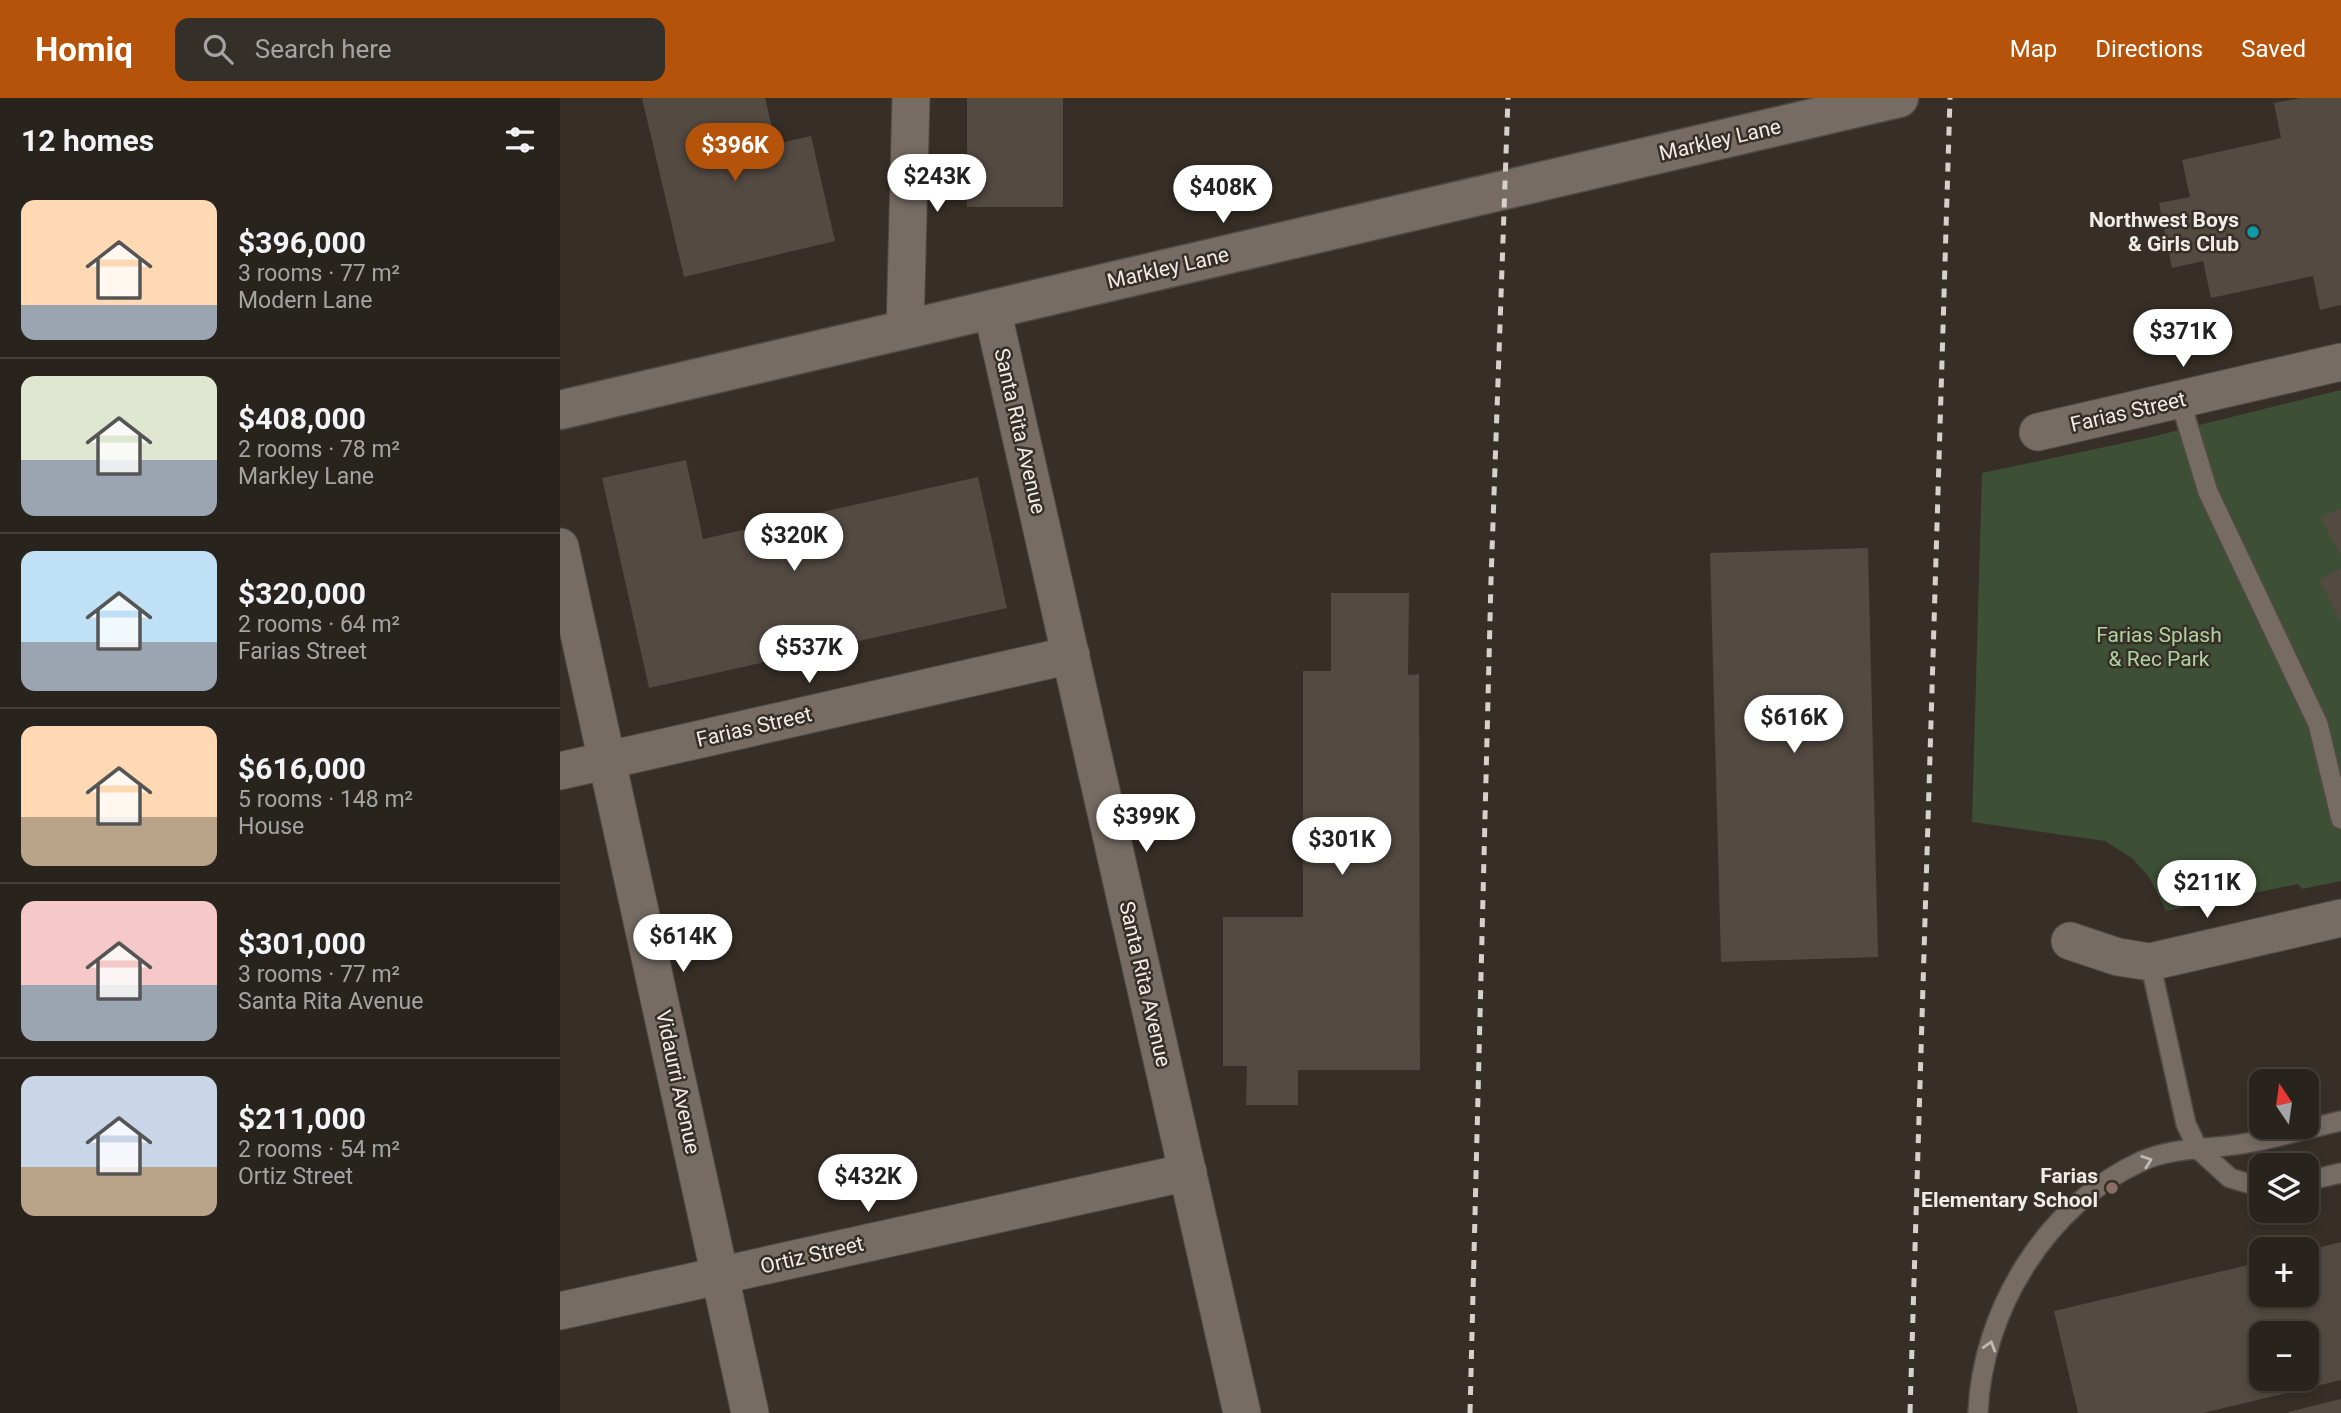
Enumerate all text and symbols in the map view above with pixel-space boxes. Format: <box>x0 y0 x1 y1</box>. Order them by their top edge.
search box <box>175 18 665 81</box>
text: Homiq <box>35 30 133 69</box>
icon: search <box>199 30 237 68</box>
text: Search here <box>255 34 392 64</box>
text: Map <box>2010 35 2057 63</box>
text: Directions <box>2095 35 2203 63</box>
text: Saved <box>2241 35 2306 63</box>
street label: Markley Lane <box>1657 114 1783 166</box>
icon: filters <box>501 121 539 159</box>
text: 12 homes <box>21 123 154 158</box>
pin: $396K <box>686 123 784 183</box>
text: $396K <box>701 132 769 159</box>
pin: $243K <box>888 155 986 214</box>
text: $243K <box>903 163 971 190</box>
pin: $408K <box>1174 166 1272 225</box>
text: $408K <box>1189 174 1257 201</box>
place label: Northwest Boys & Girls Club <box>2089 208 2239 256</box>
marker: Northwest Boys & Girls Club <box>2245 224 2261 240</box>
text: $396,000 <box>238 225 366 260</box>
icon: home <box>77 228 161 312</box>
street label: Markley Lane <box>1105 242 1231 294</box>
text: 3 rooms · 77 m² <box>238 260 400 287</box>
text: Modern Lane <box>238 287 372 314</box>
pin: $371K <box>2134 310 2232 369</box>
text: $371K <box>2149 318 2217 345</box>
street label: Santa Rita Avenue <box>989 346 1051 516</box>
street label: Farias Street <box>2068 387 2188 437</box>
text: $408,000 <box>238 401 366 436</box>
icon: home <box>77 404 161 488</box>
text: 2 rooms · 78 m² <box>238 436 400 463</box>
text: Markley Lane <box>238 463 374 490</box>
pin: $320K <box>745 514 843 573</box>
text: $320K <box>760 522 828 549</box>
text: $320,000 <box>238 576 366 611</box>
icon: home <box>77 579 161 663</box>
text: 2 rooms · 64 m² <box>238 611 400 638</box>
park label: Farias Splash & Rec Park <box>2096 623 2222 671</box>
pin: $537K <box>760 626 858 685</box>
text: $537K <box>775 634 843 661</box>
text: Farias Street <box>238 638 367 665</box>
pin: $616K <box>1745 696 1843 755</box>
street label: Farias Street <box>694 702 814 752</box>
text: $616K <box>1760 704 1828 731</box>
text: $616,000 <box>238 751 366 786</box>
icon: home <box>77 754 161 838</box>
text: 5 rooms · 148 m² <box>238 786 413 813</box>
pin: $399K <box>1097 794 1195 854</box>
text: $399K <box>1112 803 1180 830</box>
text: House <box>238 813 304 840</box>
pin: $301K <box>1293 818 1391 877</box>
text: $301K <box>1308 826 1376 853</box>
pin: $211K <box>2158 860 2256 920</box>
text: $211K <box>2173 869 2241 896</box>
street label: Santa Rita Avenue <box>1114 899 1176 1069</box>
pin: $614K <box>634 914 732 974</box>
text: $614K <box>649 923 717 950</box>
text: $301,000 <box>238 926 366 961</box>
icon: home <box>77 929 161 1013</box>
text: 3 rooms · 77 m² <box>238 961 400 988</box>
text: Santa Rita Avenue <box>238 988 423 1015</box>
street label: Vidaurri Avenue <box>651 1008 705 1156</box>
north arrow <box>2249 1069 2319 1139</box>
map controls <box>2249 1069 2319 1391</box>
text: $211,000 <box>238 1101 366 1136</box>
icon: home <box>77 1104 161 1188</box>
text: 2 rooms · 54 m² <box>238 1136 400 1163</box>
button: layers <box>2249 1153 2319 1223</box>
pin: $432K <box>819 1154 917 1214</box>
one-way arrow <box>2140 1155 2152 1169</box>
text: Ortiz Street <box>238 1163 353 1190</box>
text: $432K <box>834 1163 902 1190</box>
place label: Farias Elementary School <box>1921 1164 2098 1212</box>
marker: Farias Elementary School <box>2104 1180 2120 1196</box>
street label: Ortiz Street <box>758 1231 866 1279</box>
button: + <box>2249 1237 2319 1307</box>
button: − <box>2249 1321 2319 1391</box>
one-way arrow <box>1981 1340 1996 1352</box>

